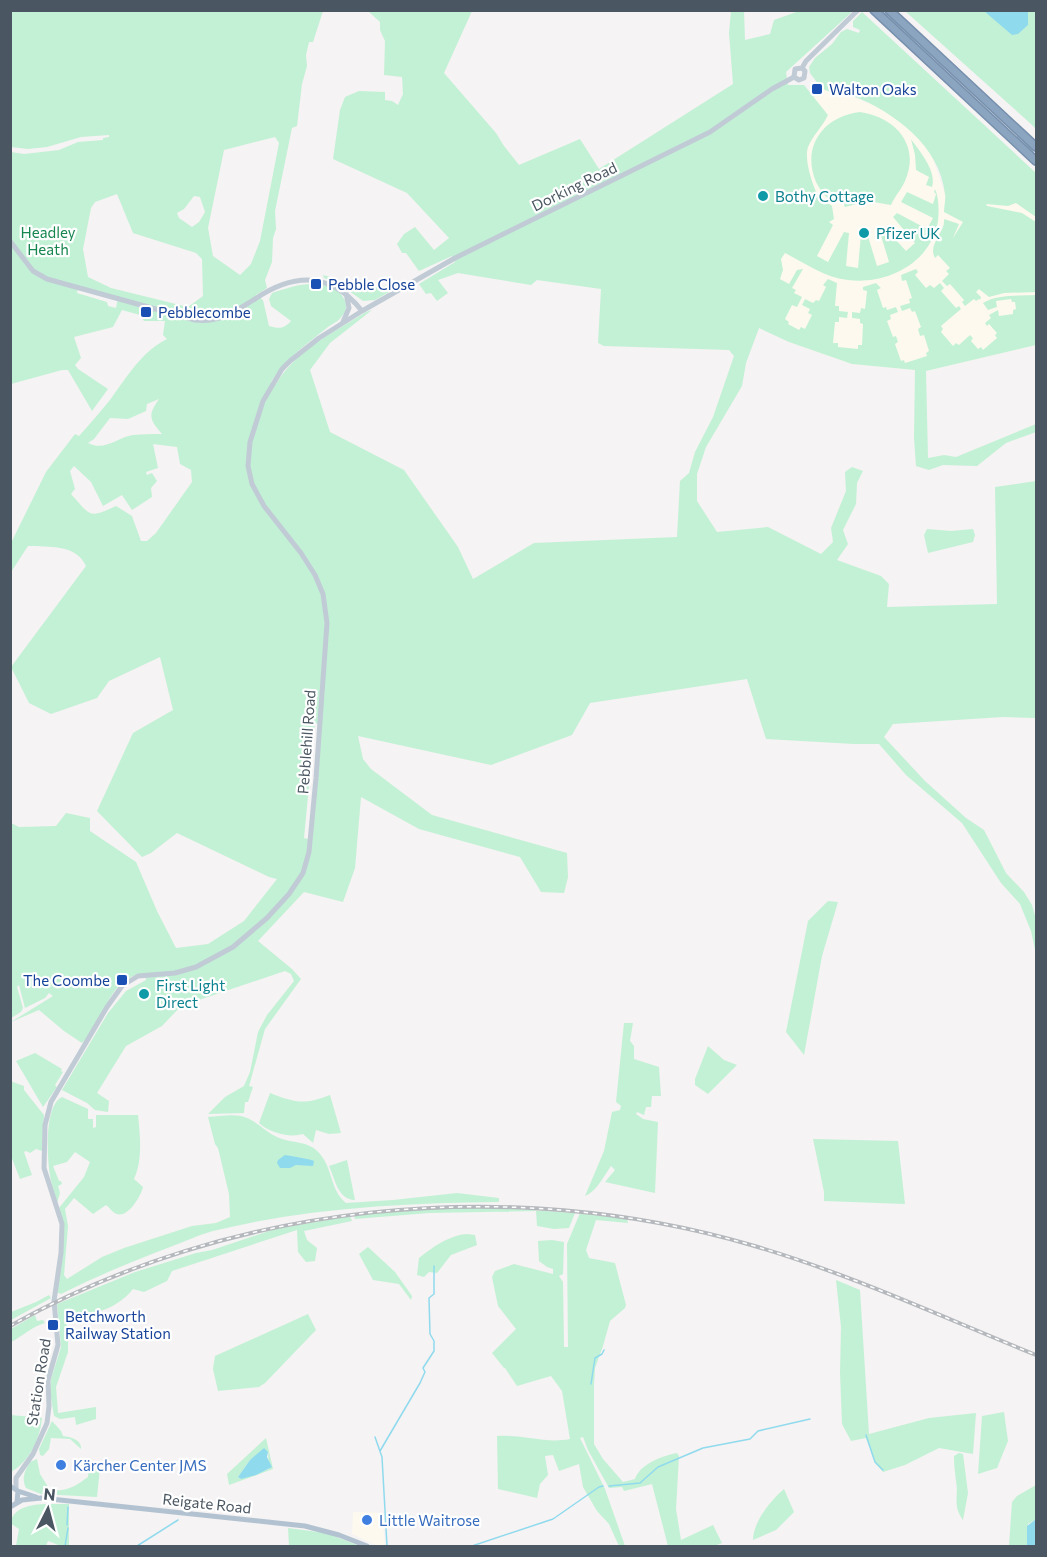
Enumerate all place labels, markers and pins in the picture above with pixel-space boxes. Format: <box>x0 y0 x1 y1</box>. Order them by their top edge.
place label: Walton Oaks <box>829 80 917 98</box>
marker: Walton Oaks <box>810 82 824 96</box>
place label: Bothy Cottage <box>775 187 874 205</box>
marker: Bothy Cottage <box>756 189 770 203</box>
place label: Pfizer UK <box>876 224 940 242</box>
marker: Pfizer UK <box>857 226 871 240</box>
place label: Pebble Close <box>328 275 415 293</box>
marker: Pebble Close <box>309 277 323 291</box>
place label: Pebblecombe <box>158 303 251 321</box>
marker: Pebblecombe <box>139 305 153 319</box>
place label: The Coombe <box>23 971 110 989</box>
marker: The Coombe <box>115 973 129 987</box>
place label: First Light Direct <box>156 976 225 1011</box>
marker: First Light Direct <box>137 987 151 1001</box>
place label: Betchworth Railway Station <box>65 1307 171 1342</box>
marker: Betchworth Railway Station <box>46 1318 60 1332</box>
place label: Kärcher Center JMS <box>73 1456 207 1474</box>
marker: Kärcher Center JMS <box>54 1458 68 1472</box>
place label: Little Waitrose <box>379 1511 480 1529</box>
marker: Little Waitrose <box>360 1513 374 1527</box>

